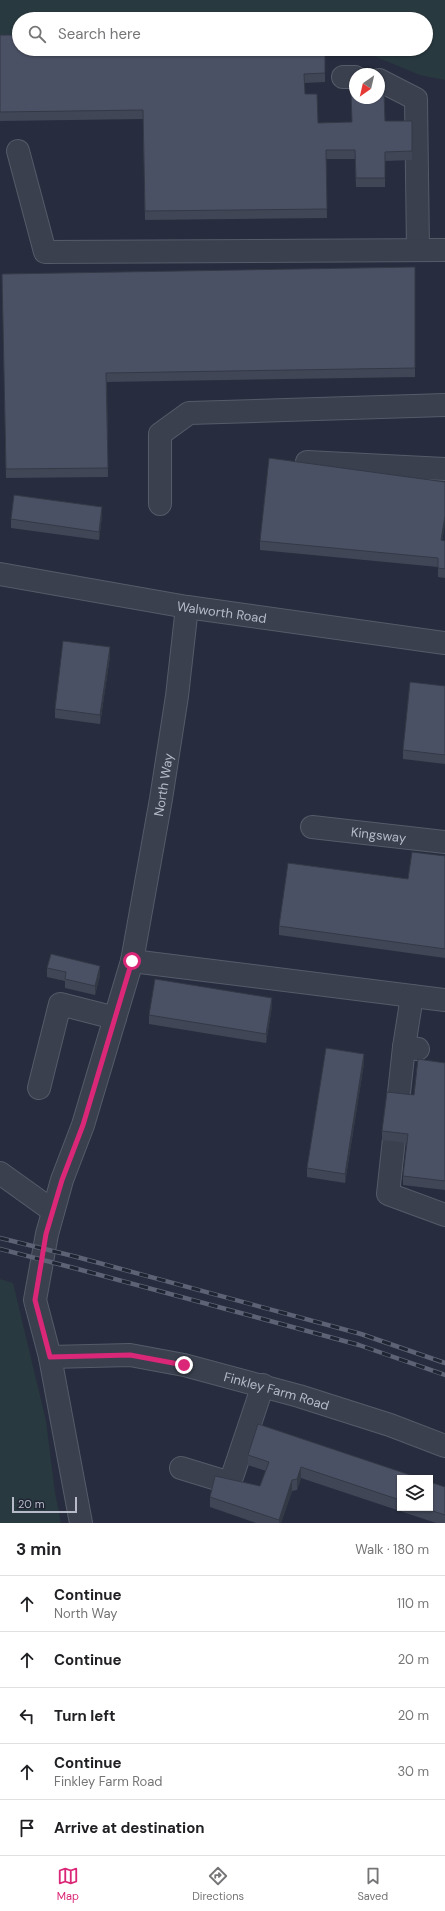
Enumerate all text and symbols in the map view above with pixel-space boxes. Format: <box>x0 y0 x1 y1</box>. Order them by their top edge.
search box <box>12 12 433 56</box>
icon: search <box>26 23 48 45</box>
text: Search here <box>58 24 141 44</box>
north arrow <box>349 68 385 104</box>
street label: Walworth Road <box>175 597 268 627</box>
street label: North Way <box>150 752 177 818</box>
street label: Kingsway <box>350 823 407 847</box>
route start <box>123 952 141 970</box>
route end <box>175 1356 193 1374</box>
street label: Finkley Farm Road <box>222 1368 331 1414</box>
map controls <box>397 1475 433 1511</box>
button: layers <box>397 1475 433 1511</box>
scale bar <box>12 1495 77 1514</box>
text: 20 m <box>18 1497 44 1511</box>
text: 3 min <box>16 1538 61 1560</box>
text: Walk · 180 m <box>355 1541 429 1558</box>
text: Continue <box>54 1585 122 1605</box>
icon: ahead <box>16 1593 38 1615</box>
text: 110 m <box>397 1595 429 1612</box>
text: North Way <box>54 1605 118 1622</box>
icon: ahead <box>16 1649 38 1671</box>
text: Continue <box>54 1650 122 1670</box>
text: 20 m <box>398 1651 429 1668</box>
icon: left <box>16 1705 38 1727</box>
text: Turn left <box>54 1706 115 1726</box>
text: 20 m <box>398 1707 429 1724</box>
text: Continue <box>54 1753 122 1773</box>
icon: ahead <box>16 1761 38 1783</box>
text: 30 m <box>397 1763 429 1780</box>
text: Finkley Farm Road <box>54 1773 163 1790</box>
icon: arrive <box>16 1817 38 1839</box>
text: Arrive at destination <box>54 1818 205 1838</box>
tab: Map <box>57 1865 79 1903</box>
tab: Directions <box>192 1865 244 1903</box>
tab: Saved <box>357 1865 388 1903</box>

